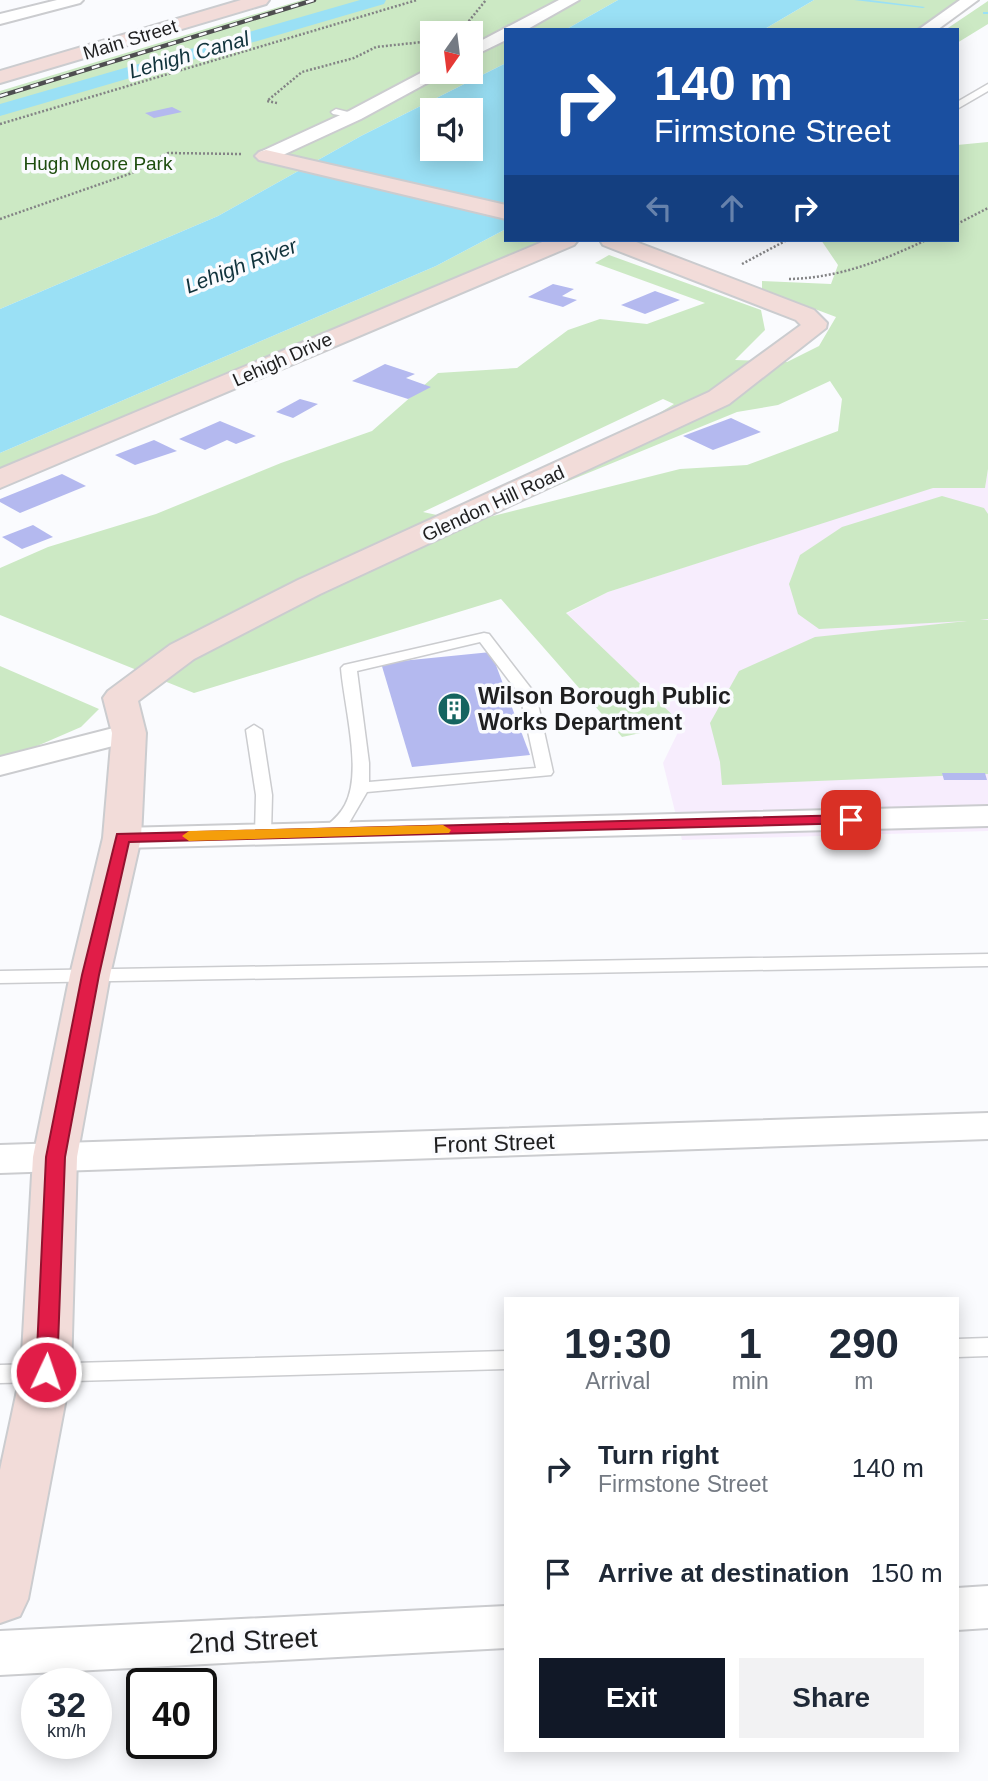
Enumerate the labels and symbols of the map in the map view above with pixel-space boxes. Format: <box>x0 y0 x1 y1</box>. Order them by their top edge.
street label: Main Street <box>81 15 180 64</box>
north arrow <box>420 21 483 84</box>
water label: Lehigh Canal <box>126 26 253 83</box>
park label: Hugh Moore Park <box>24 153 173 174</box>
water label: Lehigh River <box>182 233 301 297</box>
street label: Lehigh Drive <box>229 328 335 391</box>
street label: Glendon Hill Road <box>419 461 568 546</box>
place label: Wilson Borough Public Works Department <box>478 683 731 735</box>
building icon: Wilson Borough Public Works Department <box>435 690 473 728</box>
pin <box>821 790 881 850</box>
street label: Front Street <box>433 1128 556 1158</box>
position arrow <box>9 1335 83 1409</box>
street label: 2nd Street <box>188 1622 319 1659</box>
speed limit sign: 40 <box>126 1668 217 1759</box>

